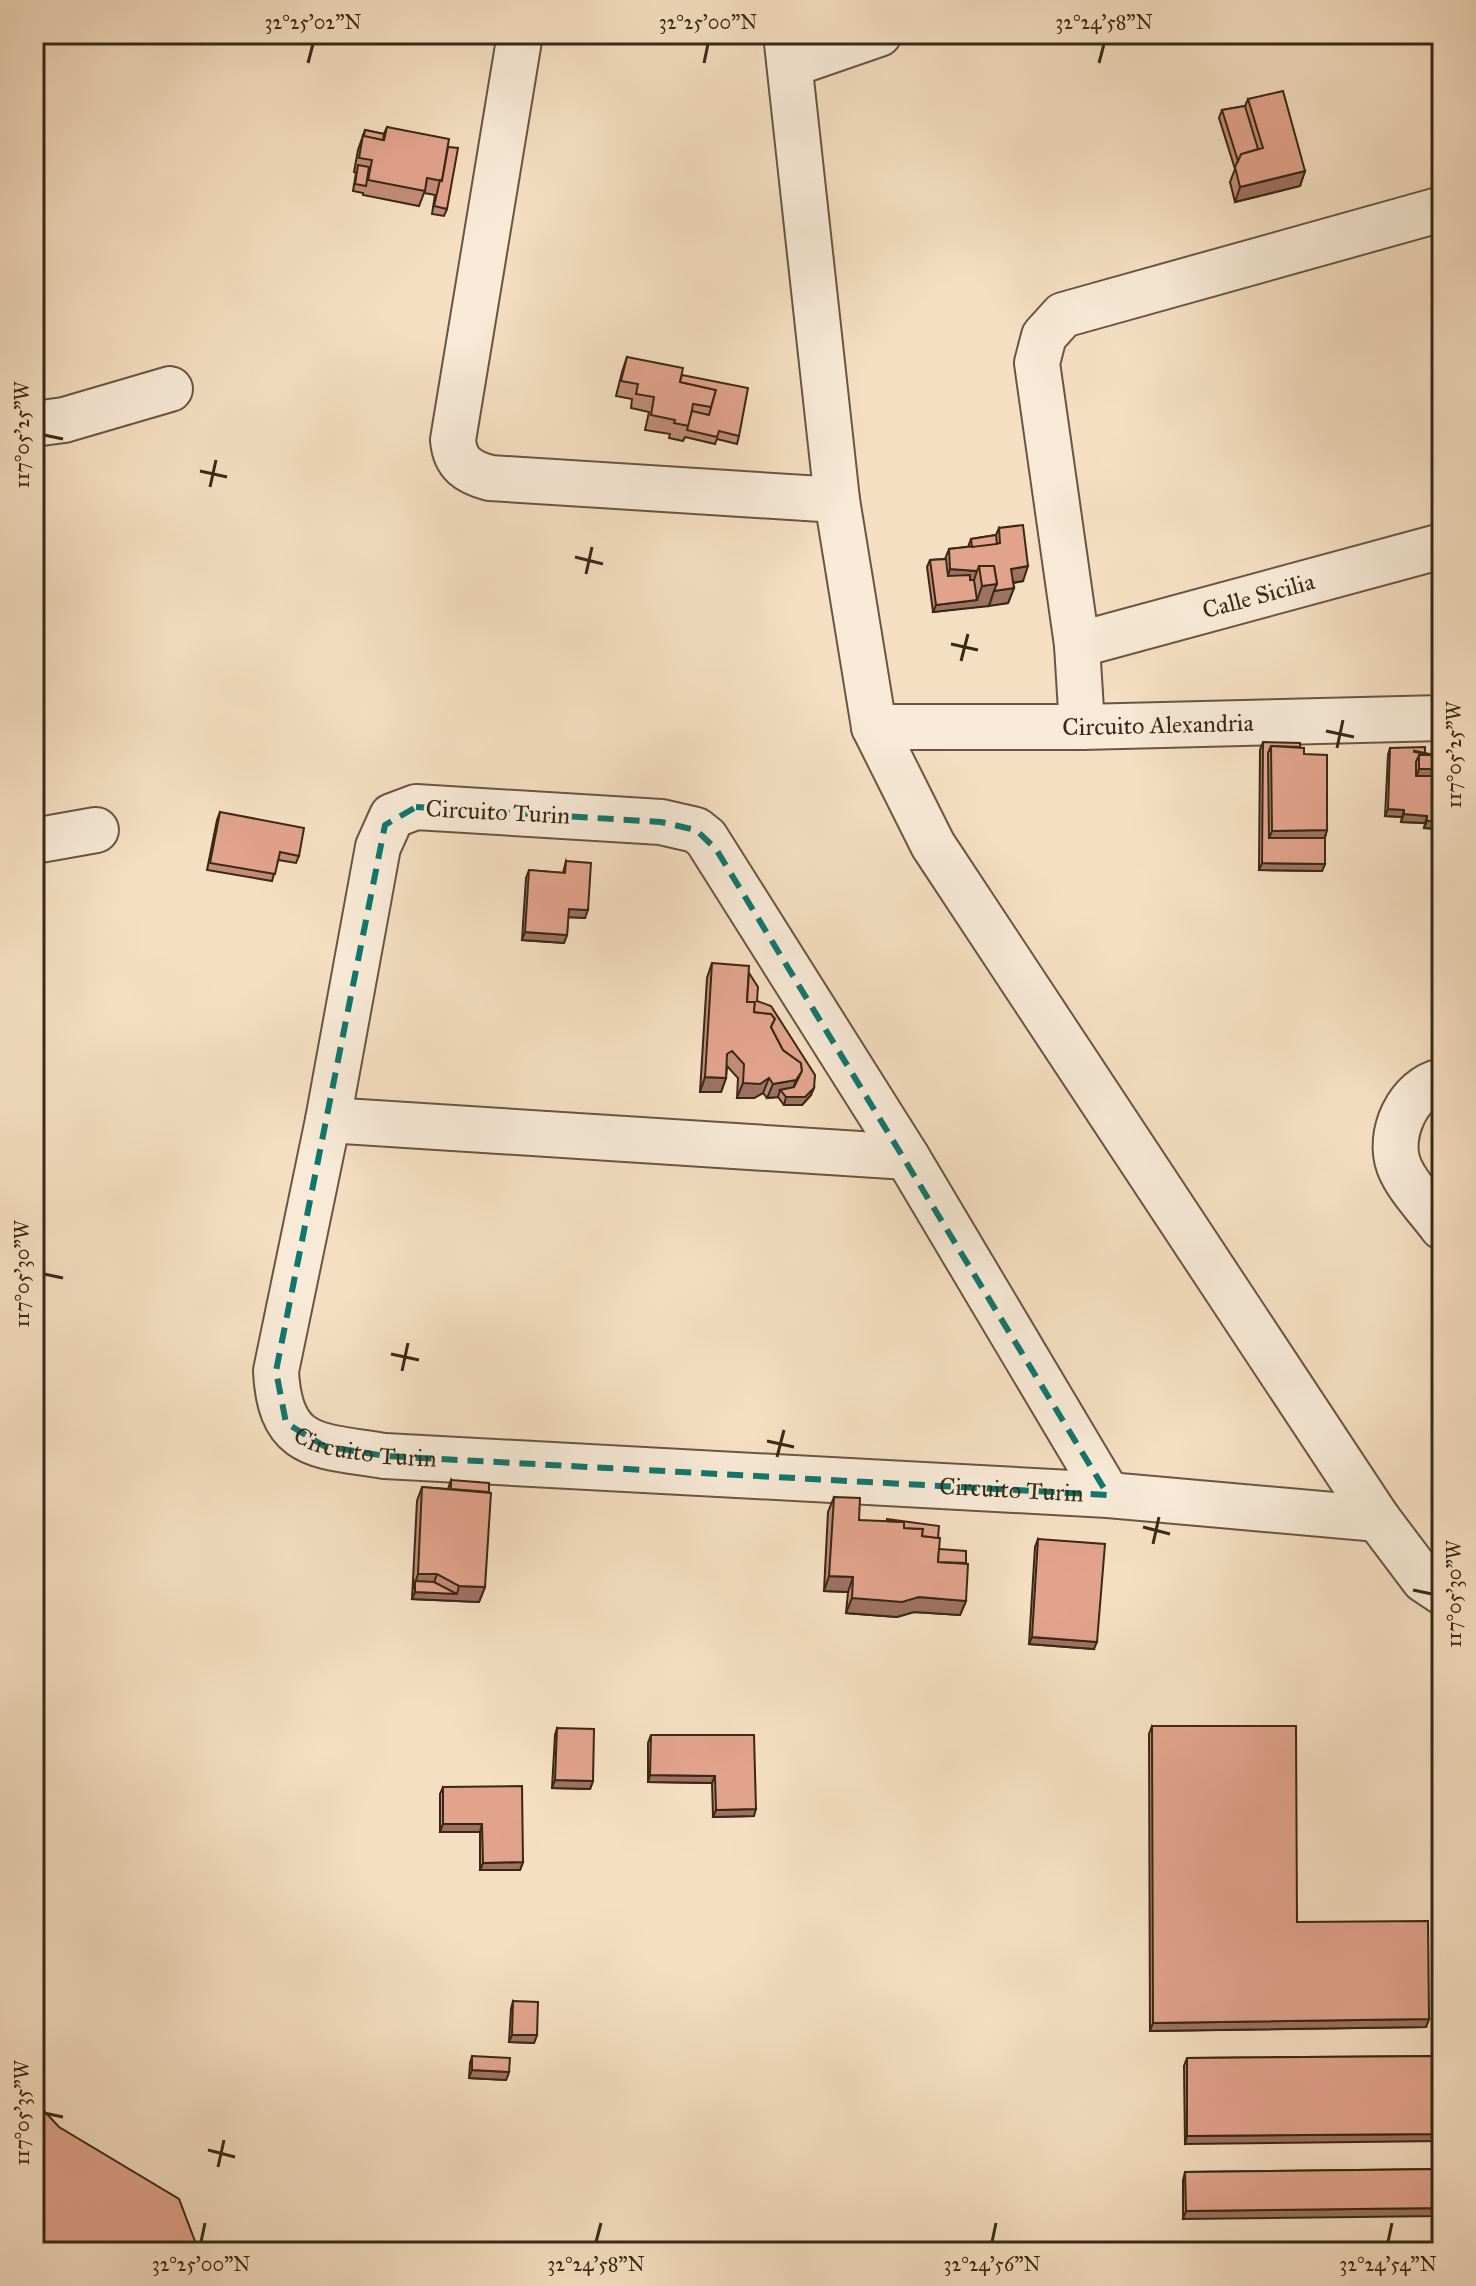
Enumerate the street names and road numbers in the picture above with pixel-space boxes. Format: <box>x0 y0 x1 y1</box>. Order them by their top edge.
street label: Calle Sicilia <box>1199 566 1319 625</box>
street label: Circuito Alexandria <box>1062 708 1255 742</box>
street label: Circuito Turin <box>425 793 571 831</box>
street label: Circuito Turin <box>288 1420 437 1474</box>
street label: Circuito Turin <box>938 1471 1084 1509</box>

